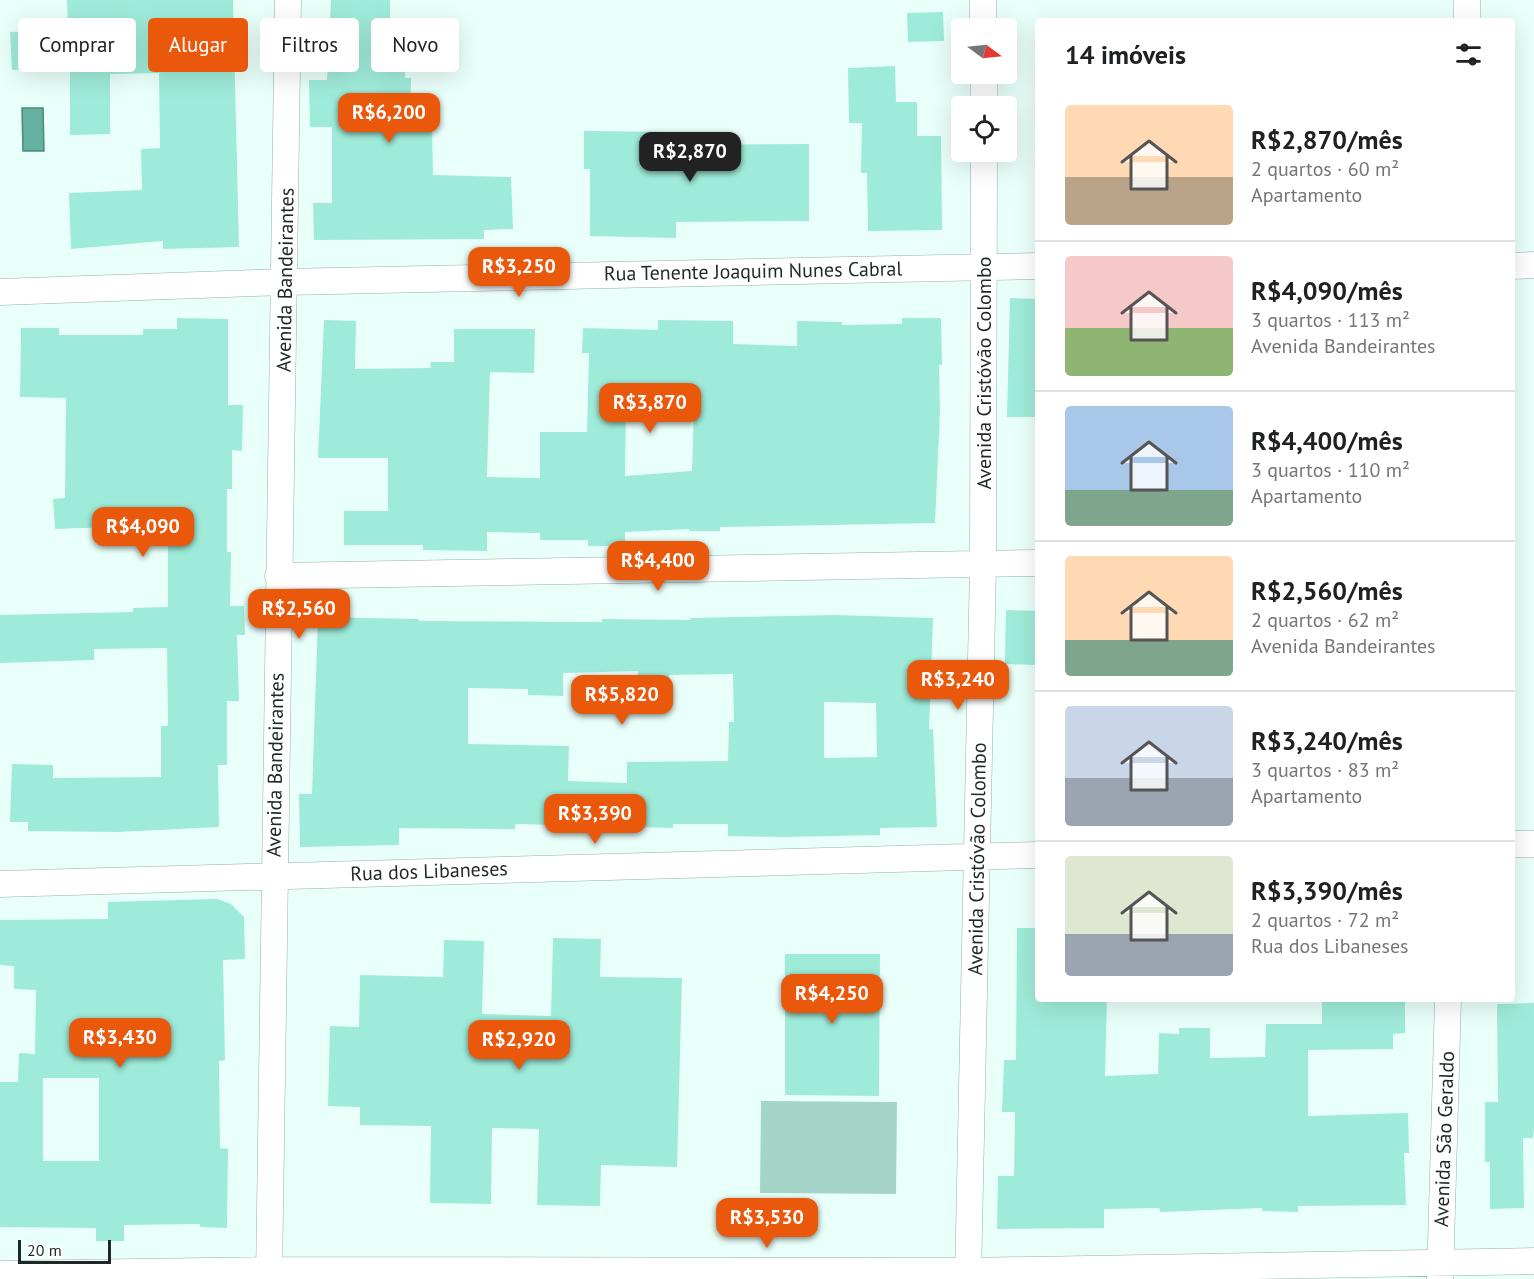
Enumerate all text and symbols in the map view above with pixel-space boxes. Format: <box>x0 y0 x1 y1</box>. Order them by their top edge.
chip: Comprar <box>18 18 136 72</box>
chip: Alugar <box>148 18 248 72</box>
chip: Filtros <box>260 18 359 72</box>
chip: Novo <box>371 18 459 72</box>
north arrow <box>951 18 1017 84</box>
map controls <box>951 18 1017 162</box>
text: 14 imóveis <box>1065 38 1186 71</box>
icon: filters <box>1452 38 1485 71</box>
pin: R$6,200 <box>334 93 444 144</box>
button: locate <box>951 96 1017 162</box>
text: R$6,200 <box>352 99 426 125</box>
text: R$2,870/mês <box>1251 123 1403 156</box>
icon: home <box>1113 129 1185 201</box>
pin: R$2,870 <box>635 132 745 183</box>
text: R$2,870 <box>653 138 727 164</box>
text: 2 quartos · 60 m² <box>1251 156 1399 182</box>
text: Apartamento <box>1251 182 1362 208</box>
street label: Avenida Bandeirantes <box>270 188 300 372</box>
pin: R$3,250 <box>464 247 574 298</box>
text: R$3,250 <box>482 253 556 279</box>
street label: Rua Tenente Joaquim Nunes Cabral <box>604 255 903 287</box>
street label: Avenida Cristóvão Colombo <box>971 257 997 489</box>
text: R$4,090/mês <box>1251 274 1403 307</box>
icon: home <box>1113 280 1185 352</box>
text: 3 quartos · 113 m² <box>1251 307 1410 333</box>
text: Avenida Bandeirantes <box>1251 333 1436 359</box>
pin: R$3,870 <box>595 383 705 434</box>
text: R$3,870 <box>613 389 687 415</box>
text: R$4,400/mês <box>1251 424 1403 457</box>
icon: home <box>1113 430 1185 502</box>
text: 3 quartos · 110 m² <box>1251 457 1410 483</box>
text: Apartamento <box>1251 483 1362 509</box>
pin: R$4,090 <box>88 507 198 558</box>
text: R$4,090 <box>106 513 180 539</box>
pin: R$4,400 <box>603 541 713 592</box>
text: R$4,400 <box>621 547 695 573</box>
text: R$2,560/mês <box>1251 574 1403 607</box>
icon: home <box>1113 580 1185 652</box>
pin: R$2,560 <box>244 589 354 640</box>
text: R$2,560 <box>262 595 336 621</box>
text: 2 quartos · 62 m² <box>1251 607 1399 633</box>
text: Avenida Bandeirantes <box>1251 633 1436 659</box>
pin: R$3,240 <box>903 660 1013 711</box>
text: R$3,240 <box>921 666 995 692</box>
street label: Avenida Bandeirantes <box>260 673 290 857</box>
pin: R$5,820 <box>567 675 677 726</box>
text: R$5,820 <box>585 681 659 707</box>
text: R$3,240/mês <box>1251 724 1403 757</box>
icon: home <box>1113 730 1185 802</box>
street label: Avenida Cristóvão Colombo <box>962 742 992 976</box>
text: 3 quartos · 83 m² <box>1251 757 1399 783</box>
text: Apartamento <box>1251 783 1362 809</box>
pin: R$3,390 <box>540 794 650 845</box>
text: R$3,390 <box>558 800 632 826</box>
street label: Rua dos Libaneses <box>350 855 508 887</box>
text: R$3,390/mês <box>1251 874 1403 907</box>
icon: home <box>1113 880 1185 952</box>
text: 2 quartos · 72 m² <box>1251 907 1399 933</box>
text: Rua dos Libaneses <box>1251 933 1409 959</box>
pin: R$4,250 <box>777 974 887 1025</box>
text: R$4,250 <box>795 980 869 1006</box>
pin: R$3,430 <box>65 1018 175 1069</box>
pin: R$2,920 <box>464 1020 574 1071</box>
text: R$3,430 <box>83 1024 157 1050</box>
text: R$2,920 <box>482 1026 556 1052</box>
street label: Avenida São Geraldo <box>1428 1051 1460 1227</box>
pin: R$3,530 <box>712 1198 822 1249</box>
text: R$3,530 <box>730 1204 804 1230</box>
scale bar <box>18 1237 111 1264</box>
text: 20 m <box>27 1240 62 1260</box>

